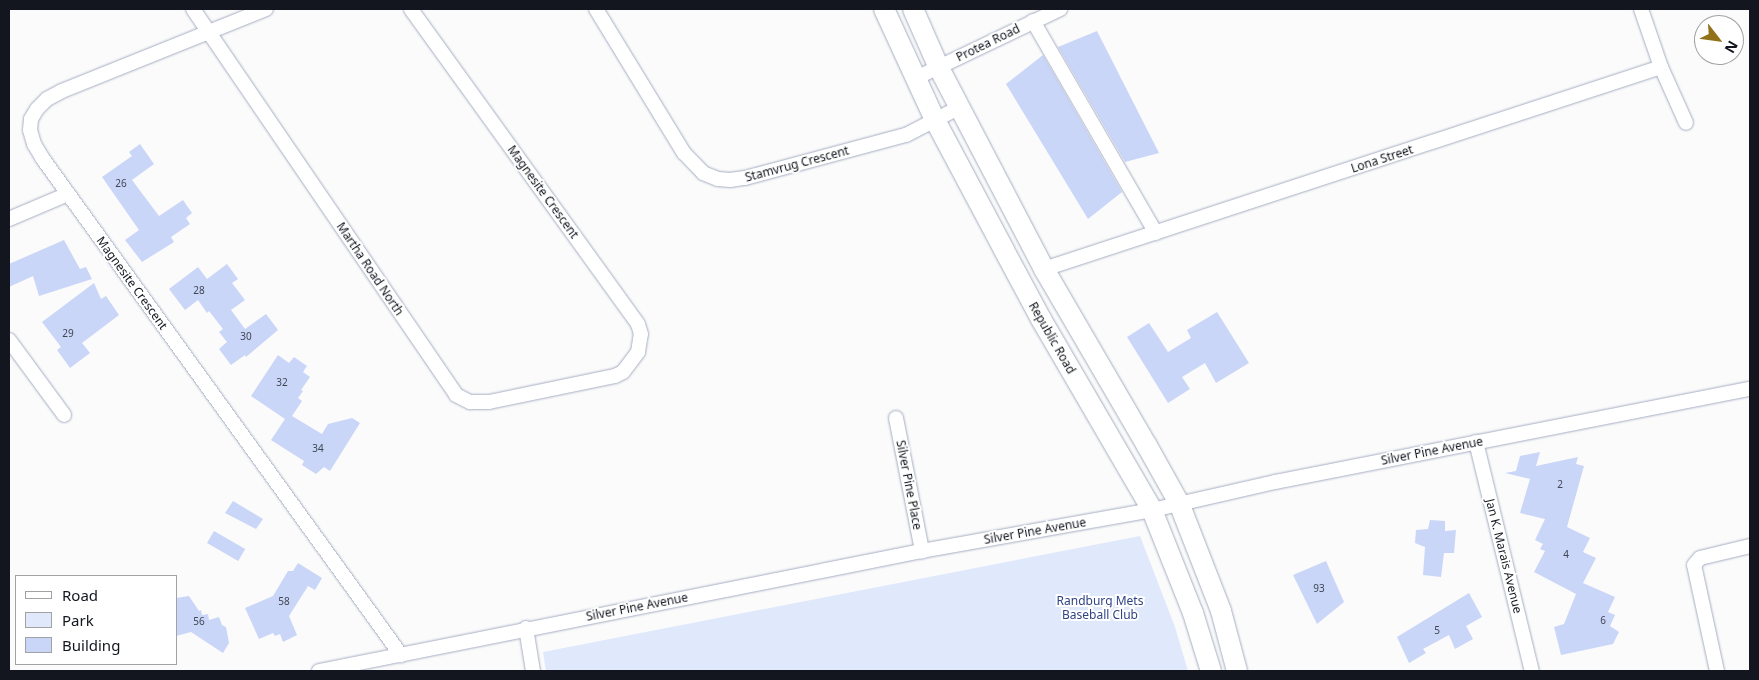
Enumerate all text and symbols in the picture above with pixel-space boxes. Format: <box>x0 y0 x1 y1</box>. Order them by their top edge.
north arrow <box>1694 15 1744 65</box>
street label: Protea Road <box>954 21 1022 65</box>
text: N <box>1720 38 1743 57</box>
street label: Lona Street <box>1349 142 1415 176</box>
street label: Magnesite Crescent <box>504 143 582 241</box>
street label: Stamvrug Crescent <box>743 143 851 185</box>
house number: 26 <box>115 178 127 190</box>
street label: Martha Road North <box>333 220 407 318</box>
street label: Magnesite Crescent <box>93 234 171 332</box>
house number: 28 <box>193 285 205 297</box>
street label: Republic Road <box>1026 300 1078 376</box>
house number: 29 <box>62 328 74 340</box>
house number: 30 <box>240 331 252 343</box>
house number: 32 <box>276 377 288 389</box>
street label: Silver Pine Avenue <box>1380 434 1484 468</box>
street label: Silver Pine Place <box>893 439 925 531</box>
house number: 34 <box>312 443 324 455</box>
house number: 2 <box>1557 479 1563 491</box>
street label: Jan K. Marais Avenue <box>1483 497 1525 615</box>
street label: Silver Pine Avenue <box>983 515 1087 547</box>
house number: 4 <box>1563 549 1569 561</box>
legend <box>15 575 178 665</box>
house number: 93 <box>1313 583 1325 595</box>
text: Road <box>62 585 98 605</box>
street label: Silver Pine Avenue <box>585 590 689 624</box>
park label: Randburg Mets Baseball Club <box>1057 594 1143 622</box>
house number: 58 <box>278 596 290 608</box>
text: Park <box>62 610 94 630</box>
house number: 6 <box>1600 615 1606 627</box>
house number: 56 <box>193 616 205 628</box>
house number: 5 <box>1434 625 1440 637</box>
text: Building <box>62 635 120 655</box>

